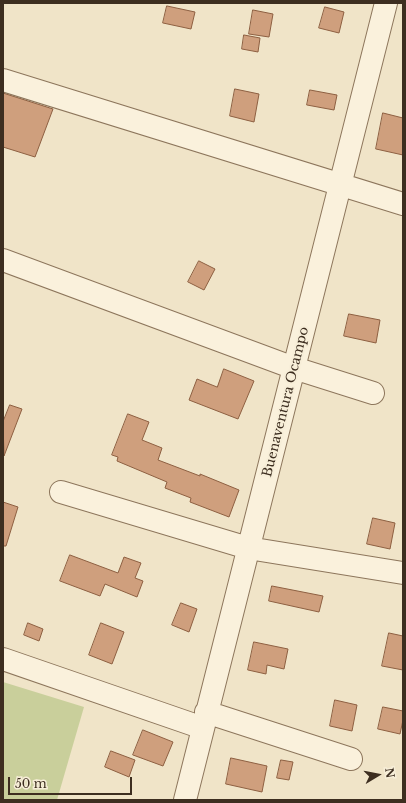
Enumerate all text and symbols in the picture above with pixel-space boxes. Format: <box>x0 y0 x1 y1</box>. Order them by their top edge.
street label: Buenaventura Ocampo <box>260 325 312 479</box>
north arrow <box>358 755 398 795</box>
text: N <box>382 767 398 779</box>
scale bar <box>10 769 134 795</box>
text: 50 m <box>15 776 47 791</box>

